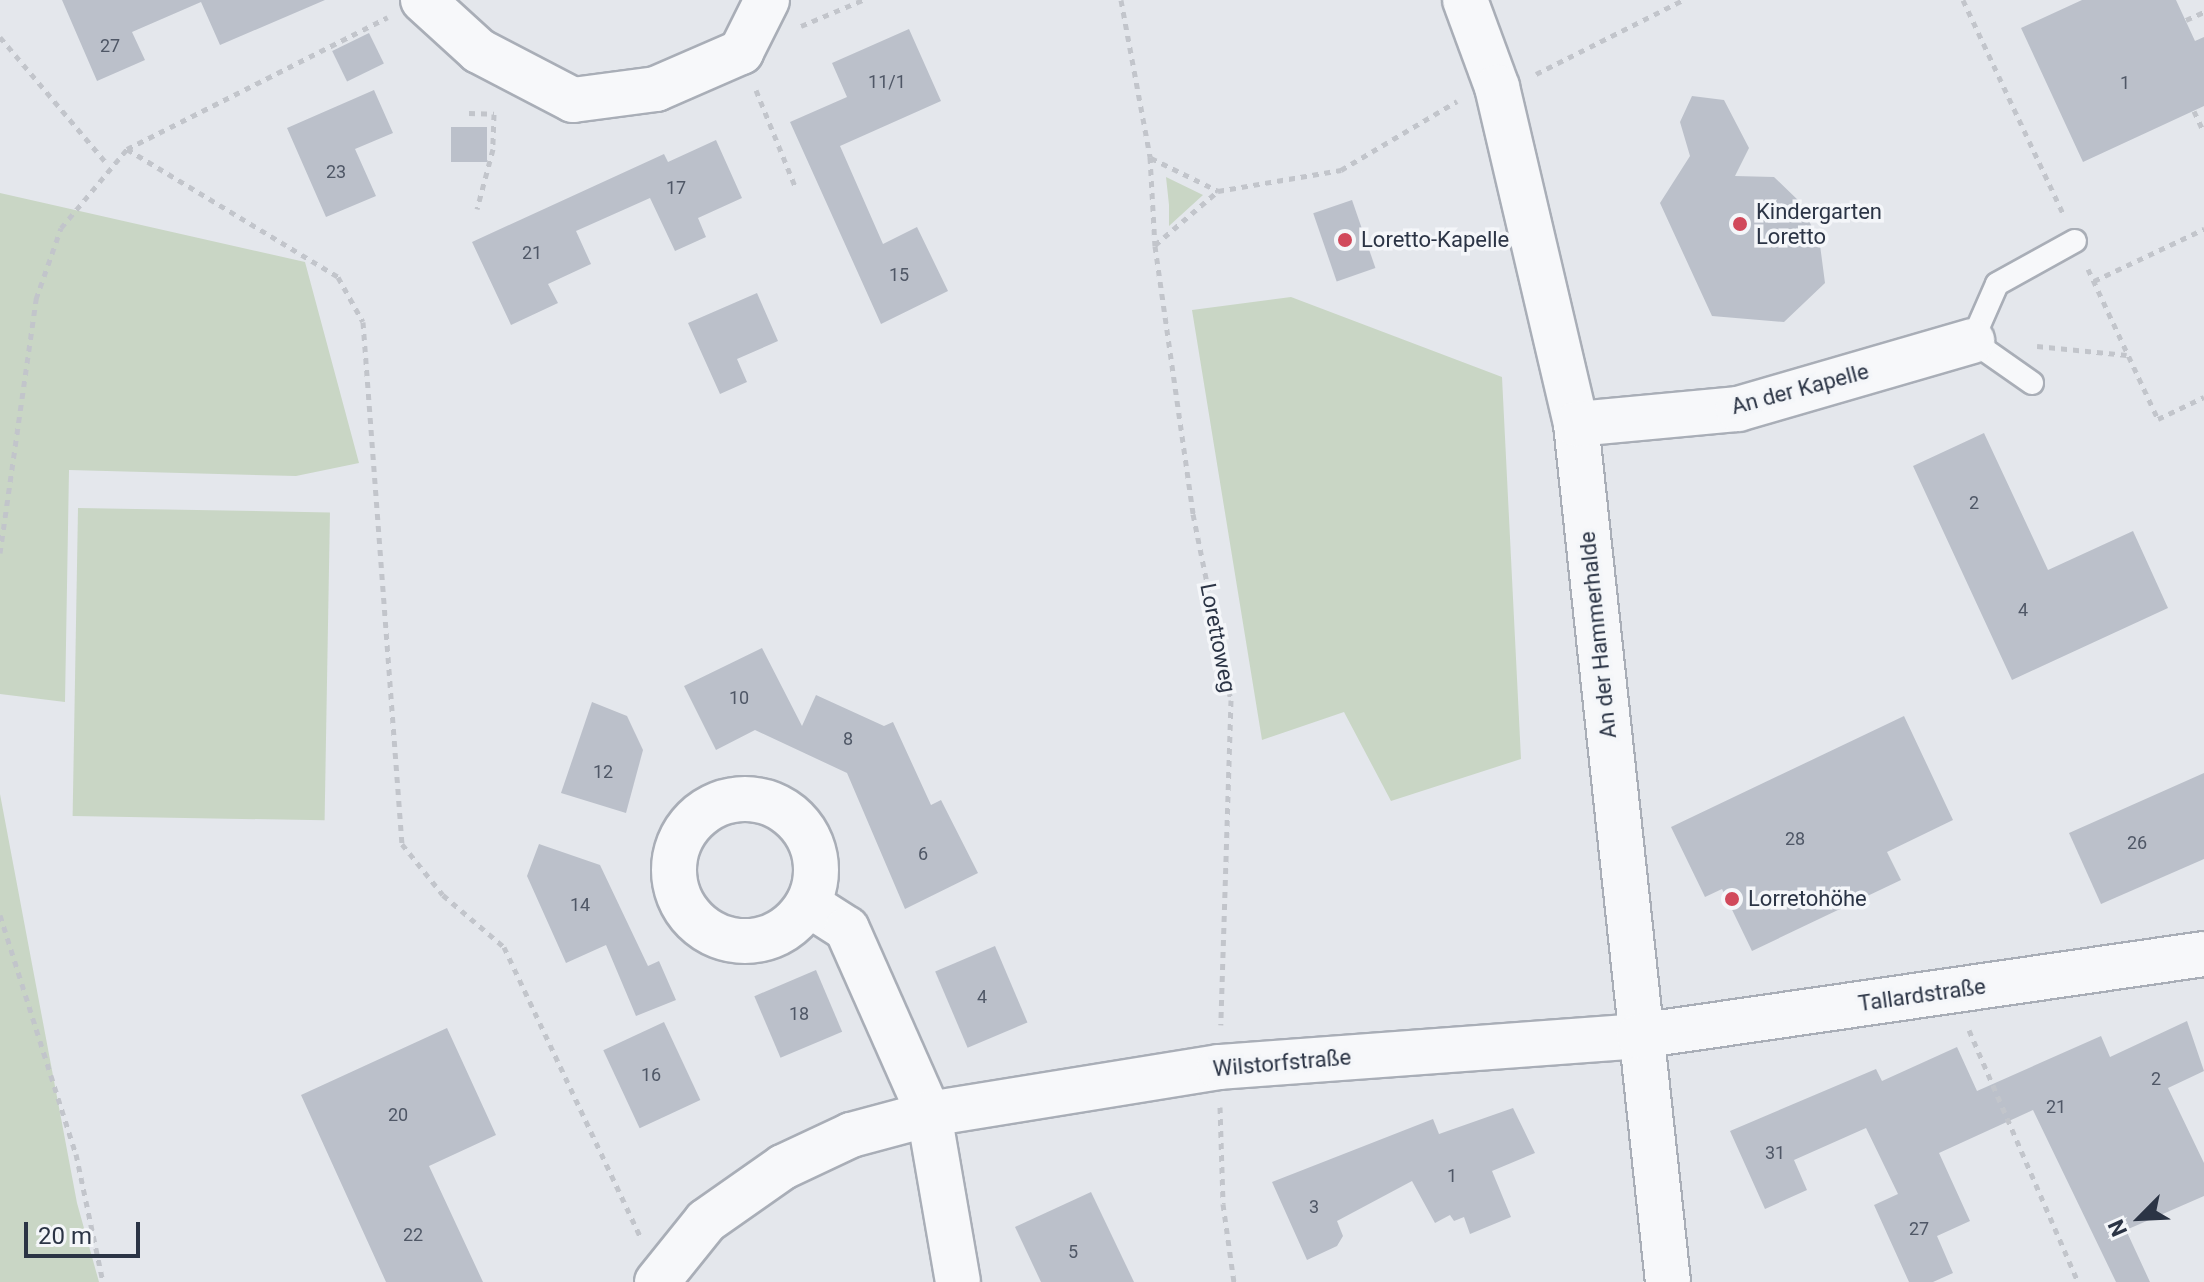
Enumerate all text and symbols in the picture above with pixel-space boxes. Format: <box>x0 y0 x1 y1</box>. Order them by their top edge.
house number: 27 <box>100 35 120 57</box>
house number: 11/1 <box>868 71 906 93</box>
house number: 1 <box>2120 72 2130 94</box>
house number: 23 <box>326 161 346 183</box>
house number: 17 <box>666 177 686 199</box>
place label: Kindergarten Loretto <box>1756 198 1882 250</box>
marker: Kindergarten Loretto <box>1731 215 1749 233</box>
place label: Loretto-Kapelle <box>1361 227 1509 253</box>
marker: Loretto-Kapelle <box>1336 231 1354 249</box>
house number: 21 <box>522 242 542 264</box>
house number: 15 <box>889 264 909 286</box>
street label: An der Kapelle <box>1728 358 1872 420</box>
house number: 2 <box>1969 492 1979 514</box>
street label: An der Hammerhalde <box>1574 530 1622 740</box>
street label: Lorettoweg <box>1194 581 1242 695</box>
house number: 4 <box>2018 599 2028 621</box>
house number: 10 <box>729 687 749 709</box>
house number: 8 <box>843 728 853 750</box>
house number: 12 <box>593 761 613 783</box>
house number: 28 <box>1785 828 1805 850</box>
house number: 26 <box>2127 832 2147 854</box>
house number: 6 <box>918 843 928 865</box>
place label: Lorretohöhe <box>1748 886 1867 912</box>
marker: Lorretohöhe <box>1723 890 1741 908</box>
house number: 14 <box>570 894 590 916</box>
street label: Tallardstraße <box>1857 973 1987 1017</box>
house number: 4 <box>977 986 987 1008</box>
house number: 18 <box>789 1003 809 1025</box>
street label: Wilstorfstraße <box>1212 1044 1352 1082</box>
house number: 16 <box>641 1064 661 1086</box>
house number: 2 <box>2151 1068 2161 1090</box>
house number: 21 <box>2046 1096 2066 1118</box>
house number: 20 <box>388 1104 408 1126</box>
house number: 31 <box>1765 1142 1785 1164</box>
house number: 1 <box>1447 1165 1457 1187</box>
north arrow <box>2100 1178 2180 1258</box>
house number: 3 <box>1309 1196 1319 1218</box>
scale bar <box>28 1206 144 1256</box>
text: N <box>2103 1216 2132 1240</box>
house number: 27 <box>1909 1218 1929 1240</box>
text: 20 m <box>38 1222 92 1250</box>
house number: 22 <box>403 1224 423 1246</box>
house number: 5 <box>1068 1241 1078 1263</box>

